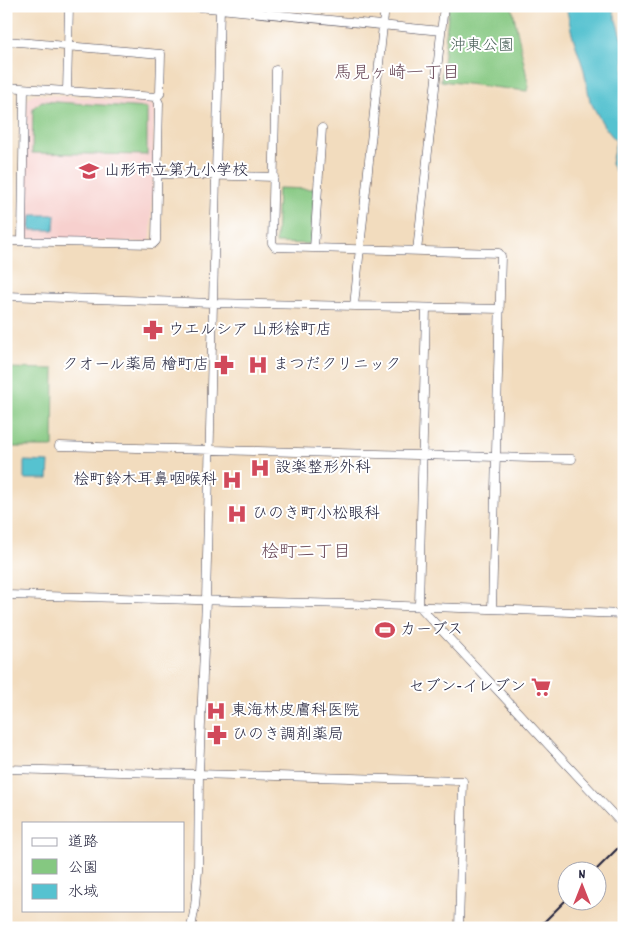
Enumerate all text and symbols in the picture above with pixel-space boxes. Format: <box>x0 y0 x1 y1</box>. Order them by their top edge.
park label: 沖東公園 <box>450 35 514 58</box>
district label: 馬見ヶ崎一丁目 <box>334 62 460 87</box>
school or university icon: 山形市立第九小学校 <box>78 160 100 182</box>
place label: 山形市立第九小学校 <box>104 160 248 183</box>
pharmacy icon: ウエルシア 山形桧町店 <box>142 319 164 341</box>
place label: ウエルシア 山形桧町店 <box>168 319 332 342</box>
place label: クオール薬局 檜町店 <box>62 354 209 377</box>
pharmacy icon: クオール薬局 檜町店 <box>213 354 235 376</box>
hospital icon: まつだクリニック <box>247 354 269 376</box>
place label: まつだクリニック <box>273 354 401 377</box>
hospital icon: 設楽整形外科 <box>249 457 271 479</box>
place label: 設楽整形外科 <box>275 457 371 480</box>
place label: 桧町鈴木耳鼻咽喉科 <box>73 469 217 492</box>
hospital icon: 桧町鈴木耳鼻咽喉科 <box>221 469 243 491</box>
hospital icon: ひのき町小松眼科 <box>226 503 248 525</box>
place label: ひのき町小松眼科 <box>252 503 380 526</box>
district label: 桧町二丁目 <box>261 541 351 566</box>
sports icon: カーブス <box>374 619 396 641</box>
place label: カーブス <box>400 619 463 642</box>
place label: セブン-イレブン <box>409 676 526 699</box>
supermarket icon: セブン-イレブン <box>530 676 552 698</box>
hospital icon: 東海林皮膚科医院 <box>205 700 227 722</box>
place label: 東海林皮膚科医院 <box>231 700 359 723</box>
pharmacy icon: ひのき調剤薬局 <box>206 724 228 746</box>
place label: ひのき調剤薬局 <box>232 724 344 747</box>
legend <box>22 822 185 912</box>
text: 道路 <box>68 832 98 854</box>
text: 公園 <box>68 858 98 880</box>
north arrow <box>558 862 608 912</box>
text: N <box>579 865 586 885</box>
text: 水域 <box>68 882 98 904</box>

